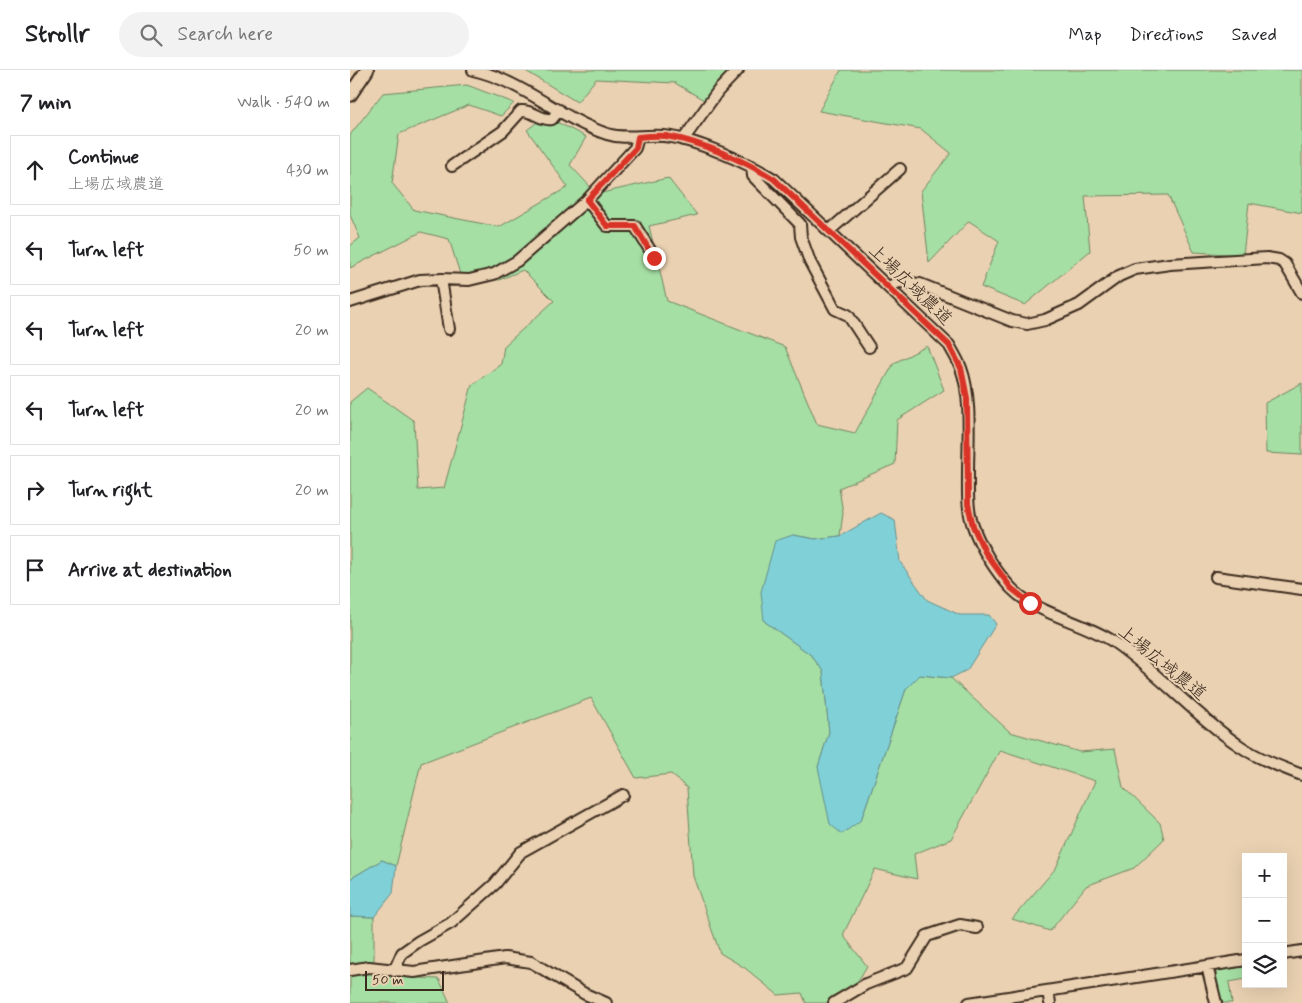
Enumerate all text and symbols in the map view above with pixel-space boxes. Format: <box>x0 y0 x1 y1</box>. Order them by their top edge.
search box <box>119 12 469 57</box>
text: Strollr <box>25 19 89 50</box>
icon: search <box>137 21 165 49</box>
text: Search here <box>177 22 273 47</box>
text: Map <box>1069 23 1102 47</box>
text: Directions <box>1130 23 1204 47</box>
text: Saved <box>1232 23 1277 47</box>
text: 7 min <box>20 89 72 117</box>
text: Walk · 540 m <box>237 92 330 113</box>
text: Continue <box>68 145 139 170</box>
icon: ahead <box>21 156 49 184</box>
text: 430 m <box>286 160 329 181</box>
text: 上場広域農道 <box>68 174 164 195</box>
icon: left <box>21 236 49 264</box>
text: Turn left <box>68 238 144 263</box>
street label: 上場広域農道 <box>863 239 957 331</box>
text: 50 m <box>293 240 329 261</box>
route end <box>643 247 666 270</box>
icon: left <box>21 316 49 344</box>
text: Turn left <box>68 318 144 343</box>
text: 20 m <box>295 320 329 341</box>
icon: left <box>21 396 49 424</box>
text: Turn left <box>68 398 144 423</box>
text: 20 m <box>295 400 329 421</box>
icon: right <box>21 476 49 504</box>
text: Turn right <box>68 478 152 503</box>
text: 20 m <box>295 480 329 501</box>
icon: arrive <box>21 556 49 584</box>
text: Arrive at destination <box>68 558 232 583</box>
route start <box>1019 592 1042 615</box>
street label: 上場広域農道 <box>1112 620 1212 706</box>
map controls <box>1242 853 1287 988</box>
button: + <box>1242 853 1287 898</box>
button: − <box>1242 898 1287 943</box>
button: layers <box>1242 943 1287 988</box>
scale bar <box>365 968 444 991</box>
text: 50 m <box>372 971 403 989</box>

